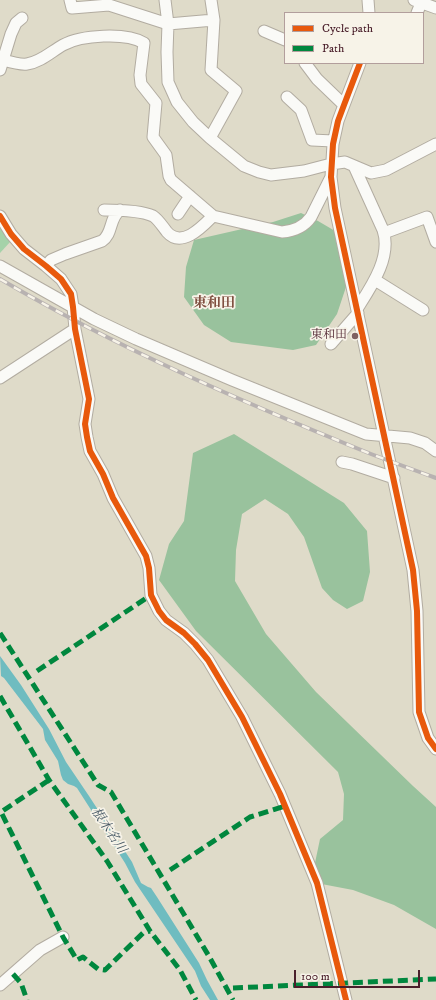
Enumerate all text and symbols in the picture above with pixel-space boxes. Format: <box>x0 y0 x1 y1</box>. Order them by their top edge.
legend <box>284 12 424 64</box>
text: Cycle path <box>322 21 373 36</box>
text: Path <box>322 41 344 56</box>
district label: 東和田 <box>193 296 235 312</box>
place label: 東和田 <box>311 329 347 343</box>
marker: 東和田 <box>350 331 360 341</box>
water label: 根木名川 <box>87 805 129 857</box>
scale bar <box>296 962 422 988</box>
text: 100 m <box>301 969 330 984</box>

